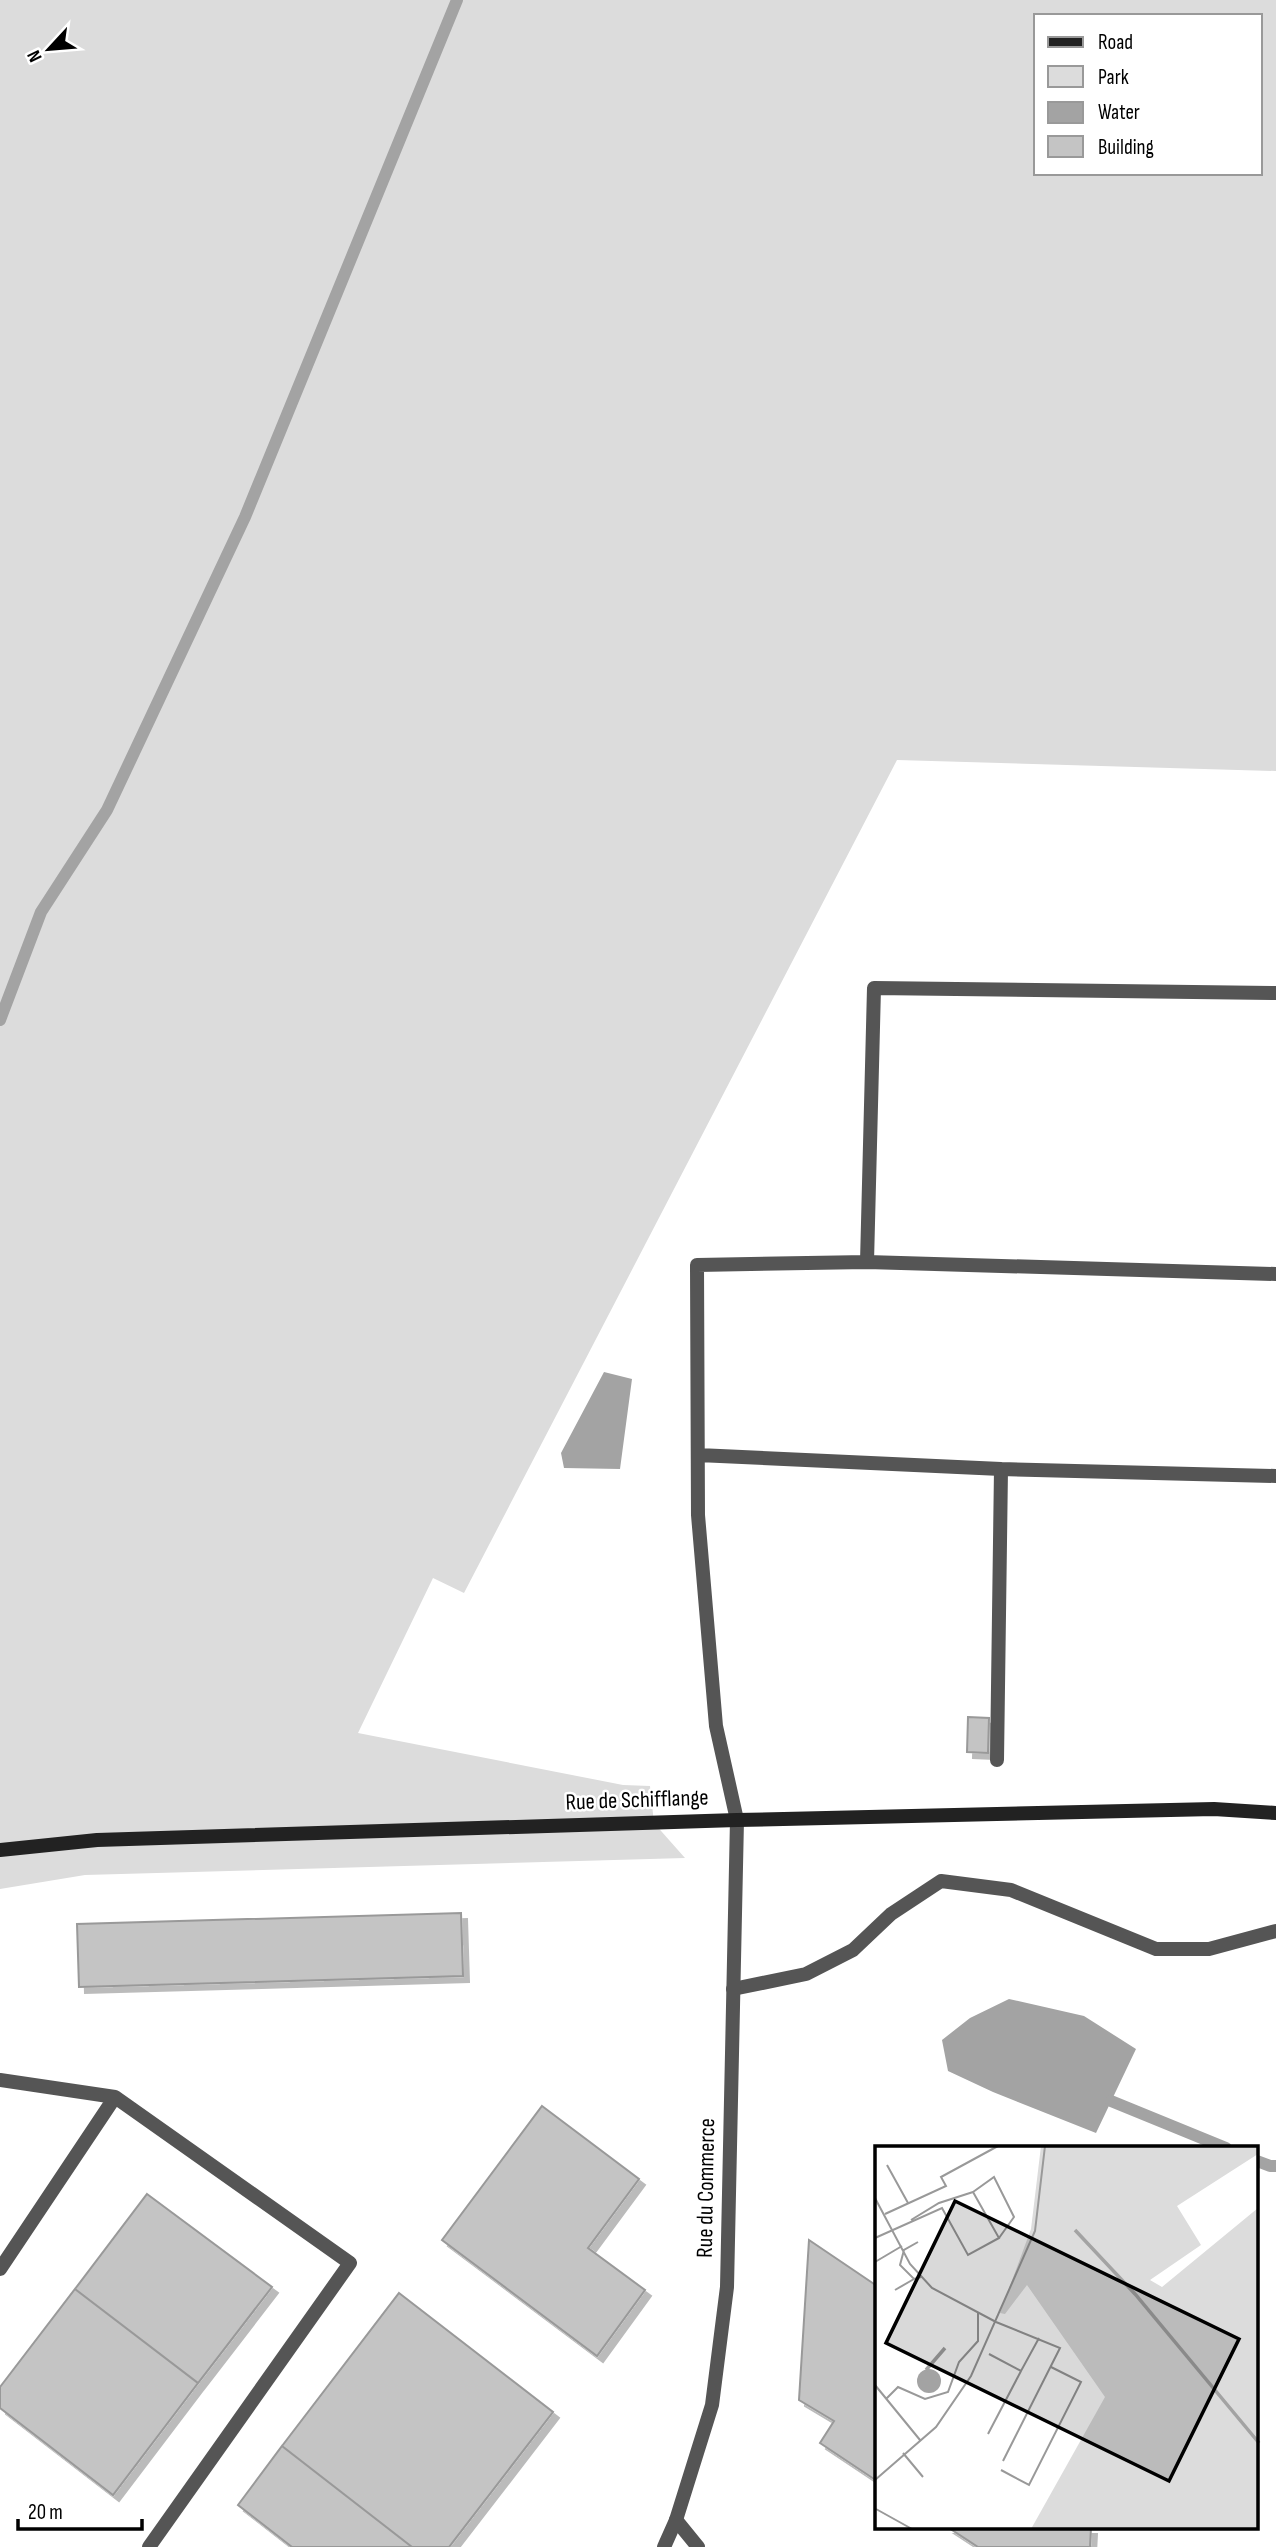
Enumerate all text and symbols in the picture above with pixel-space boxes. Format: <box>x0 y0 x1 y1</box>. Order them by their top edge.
north arrow <box>14 14 84 84</box>
legend <box>1034 14 1262 175</box>
text: Road <box>1098 30 1133 55</box>
text: N <box>23 46 48 65</box>
text: Park <box>1098 65 1129 90</box>
text: Water <box>1098 100 1140 125</box>
text: Building <box>1098 135 1154 160</box>
street label: Rue de Schifflange <box>565 1784 709 1816</box>
street label: Rue du Commerce <box>691 2118 721 2258</box>
inset map <box>875 2146 1258 2530</box>
scale bar <box>18 2488 142 2532</box>
text: 20 m <box>28 2500 63 2525</box>

